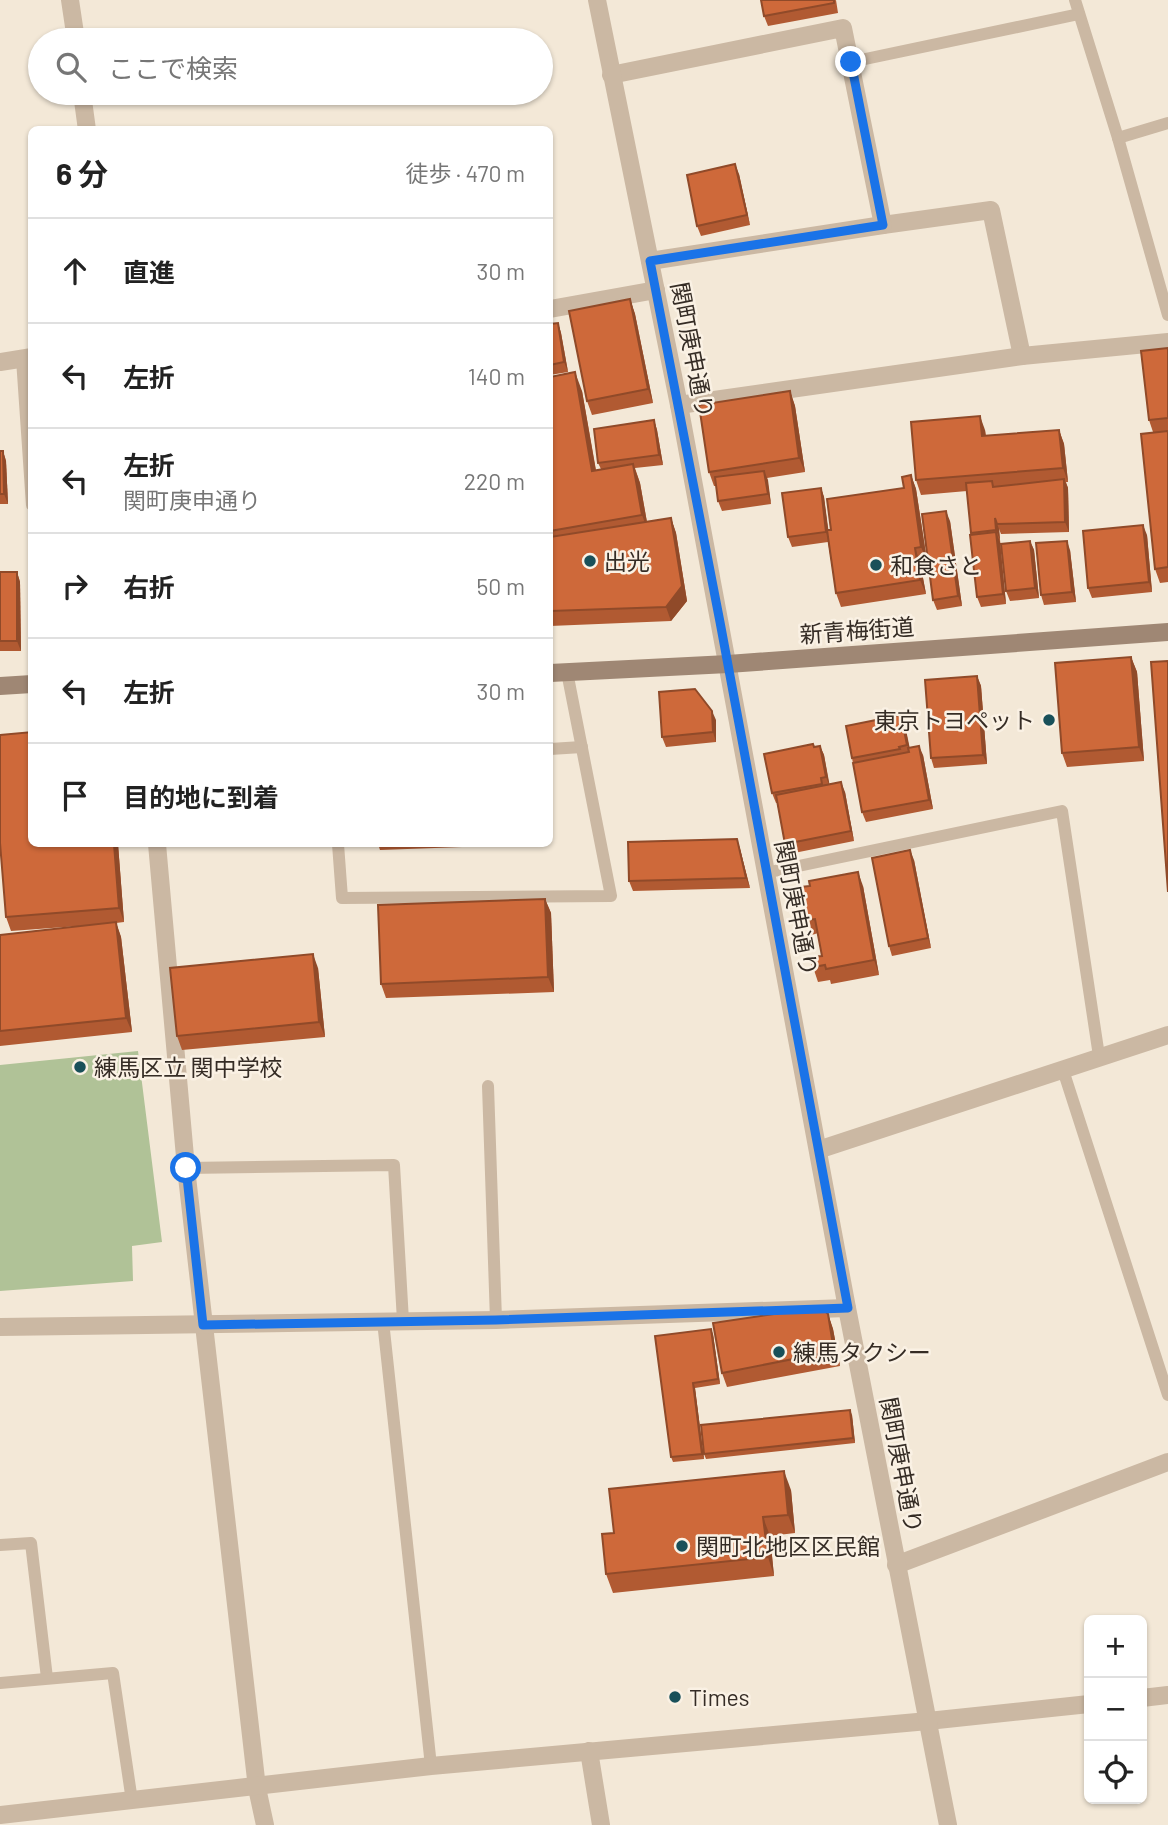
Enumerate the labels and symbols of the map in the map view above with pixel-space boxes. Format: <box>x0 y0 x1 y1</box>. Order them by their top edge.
route end <box>835 46 866 77</box>
street label: 関町庚申通り <box>666 280 720 420</box>
place label: 出光 <box>604 547 650 575</box>
place label: 和食さと <box>890 551 982 579</box>
marker: 出光 <box>582 553 598 569</box>
marker: 和食さと <box>868 557 884 573</box>
street label: 新青梅街道 <box>799 612 915 648</box>
place label: 東京トヨペット <box>874 706 1035 734</box>
marker: 東京トヨペット <box>1041 712 1057 728</box>
street label: 関町庚申通り <box>770 838 824 978</box>
place label: 練馬区立 関中学校 <box>94 1053 283 1081</box>
marker: 練馬区立 関中学校 <box>72 1059 88 1075</box>
route start <box>170 1152 201 1183</box>
place label: 練馬タクシー <box>793 1338 931 1366</box>
marker: 練馬タクシー <box>771 1344 787 1360</box>
street label: 関町庚申通り <box>875 1395 929 1535</box>
place label: 関町北地区区民館 <box>696 1532 880 1560</box>
marker: 関町北地区区民館 <box>674 1538 690 1554</box>
place label: Times <box>689 1683 750 1711</box>
marker: Times <box>667 1689 683 1705</box>

